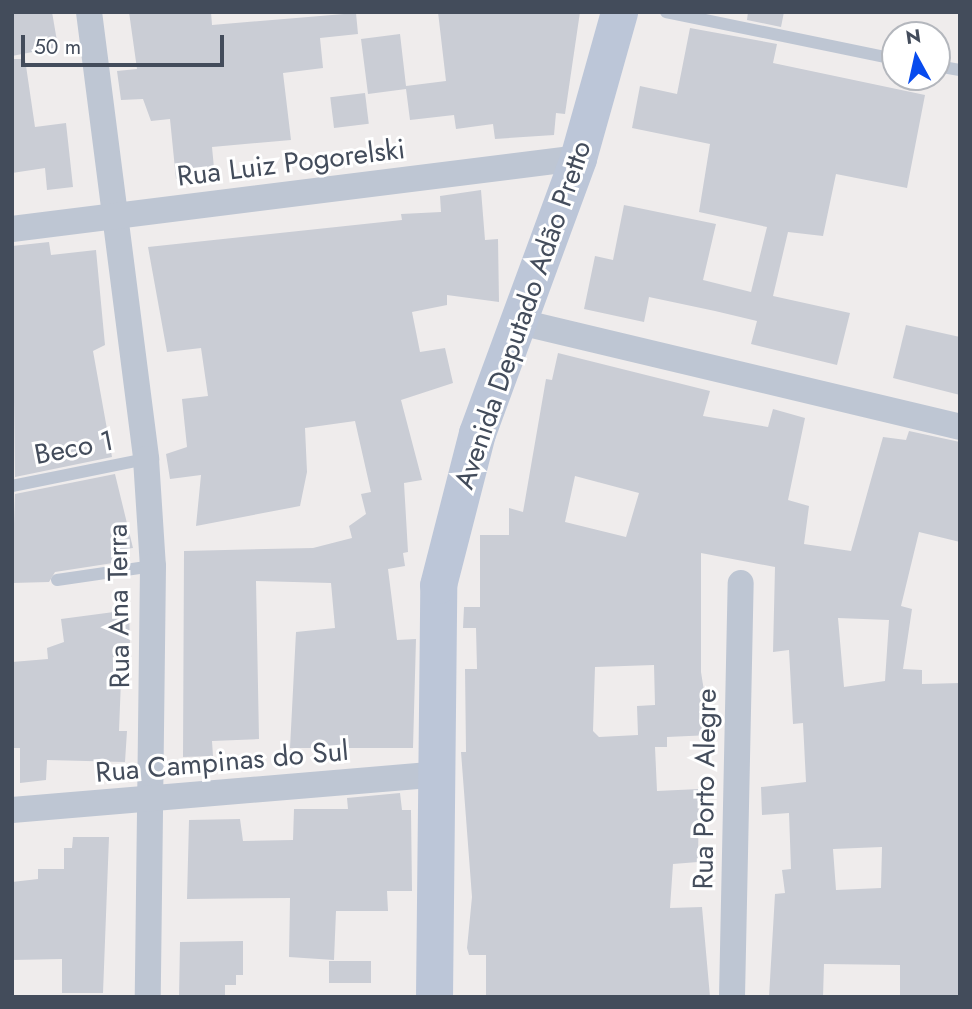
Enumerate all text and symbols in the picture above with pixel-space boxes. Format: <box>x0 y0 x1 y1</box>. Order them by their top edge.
scale bar <box>24 21 228 65</box>
north arrow <box>881 21 951 91</box>
text: N <box>904 22 923 51</box>
text: 50 m <box>34 32 81 62</box>
street label: Rua Luiz Pogorelski <box>175 132 407 194</box>
street label: Avenida Deputado Adão Pretto <box>448 137 598 493</box>
street label: Beco 1 <box>32 424 116 472</box>
street label: Rua Ana Terra <box>101 523 137 689</box>
street label: Rua Porto Alegre <box>686 688 724 890</box>
street label: Rua Campinas do Sul <box>94 734 350 790</box>

